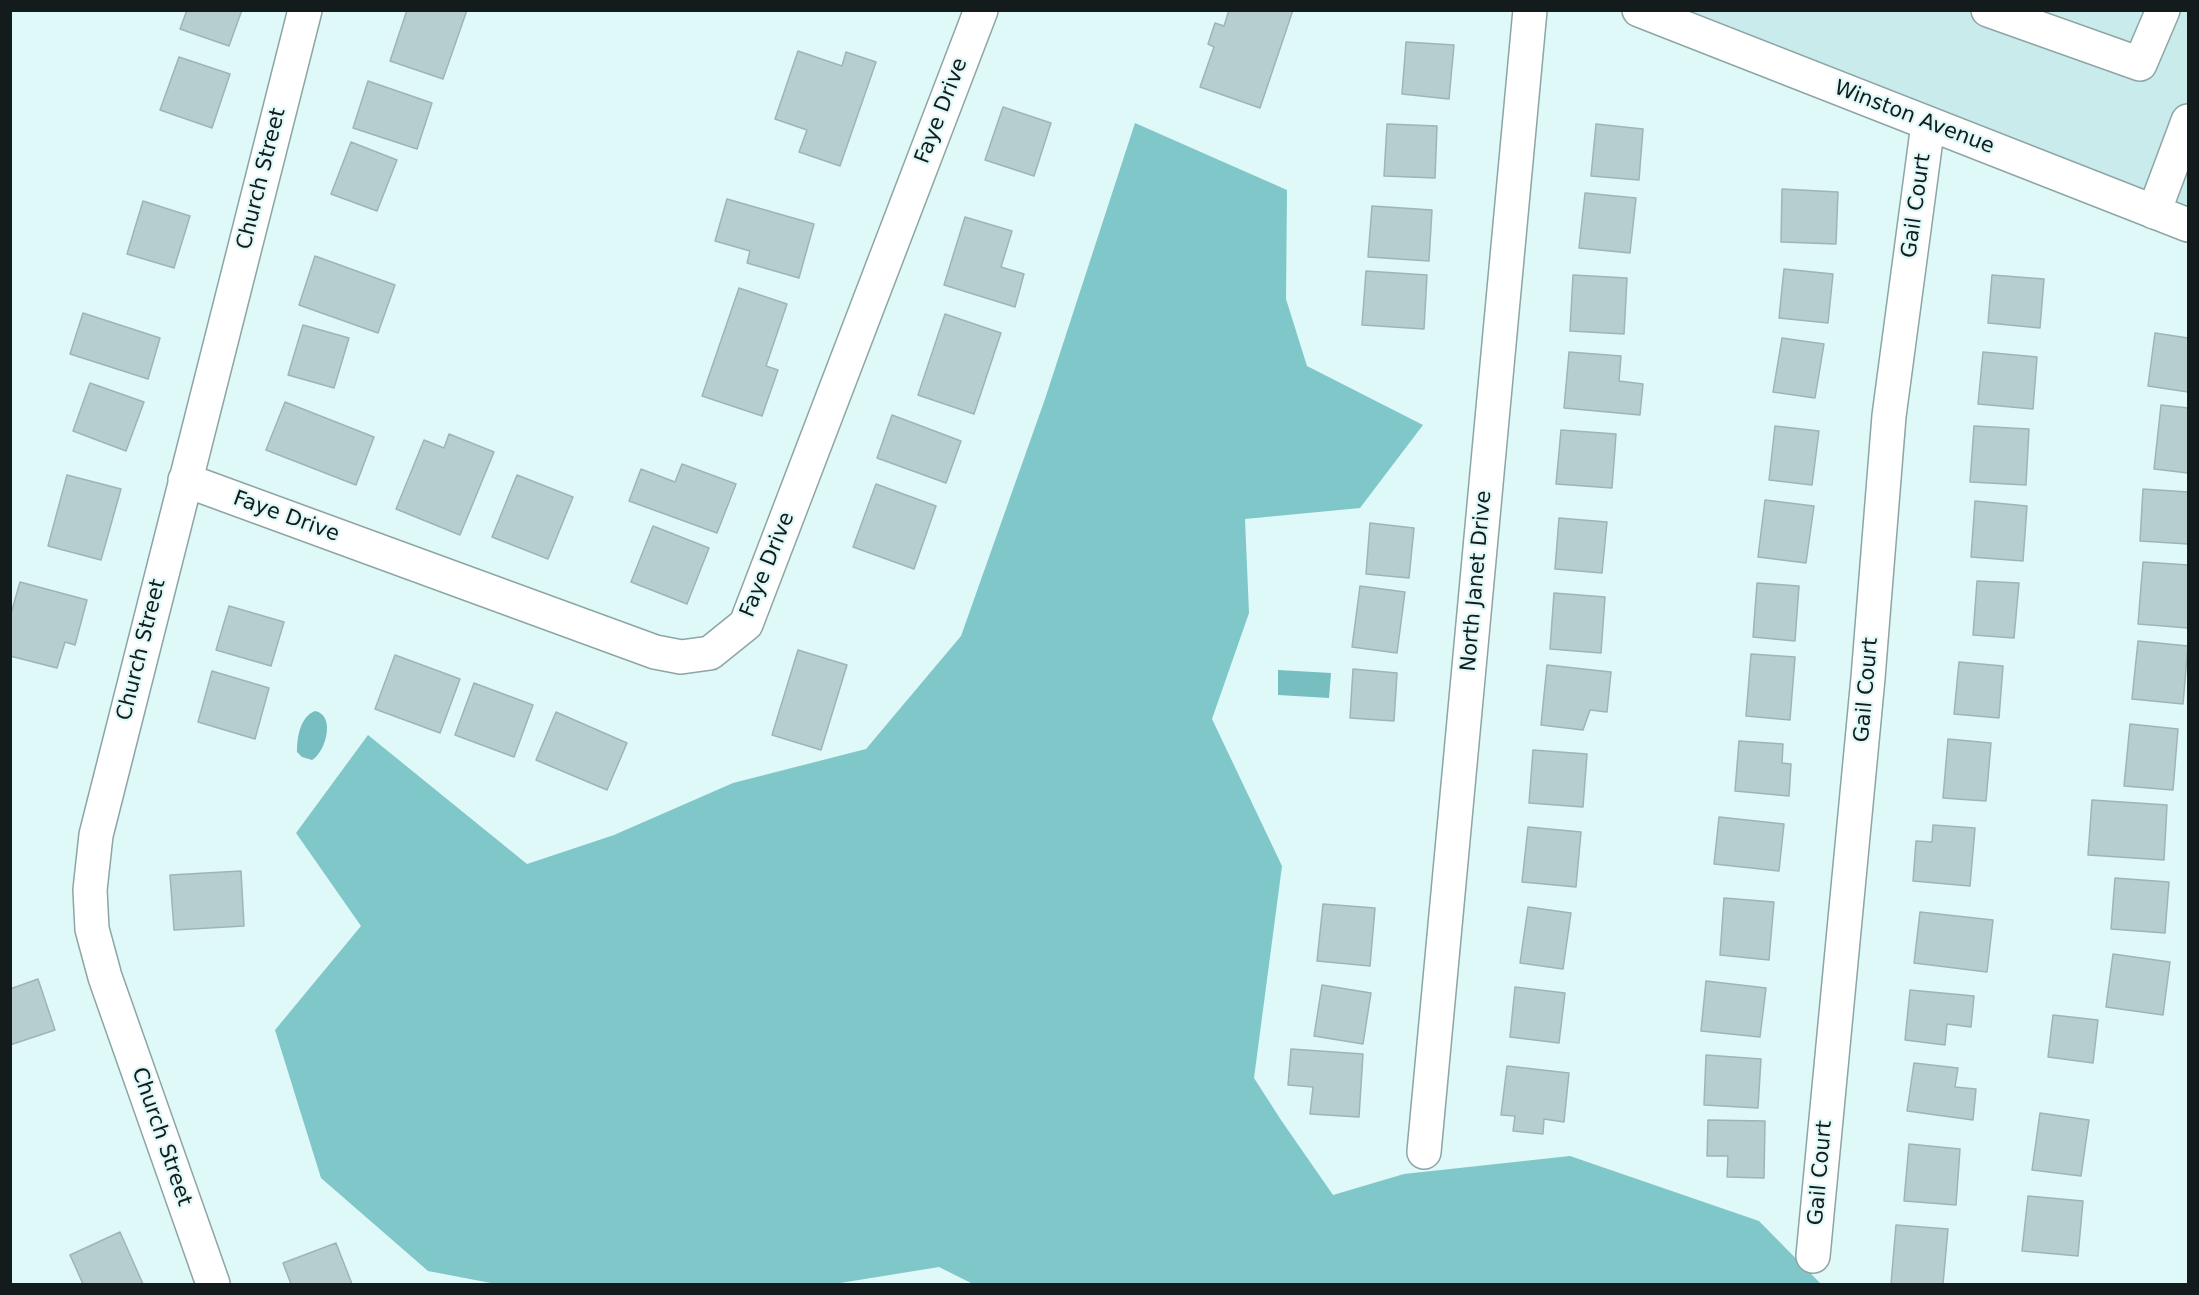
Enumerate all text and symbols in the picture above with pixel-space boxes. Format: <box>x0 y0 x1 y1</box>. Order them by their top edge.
street label: Faye Drive <box>910 55 974 167</box>
street label: Winston Avenue <box>1830 76 1998 160</box>
street label: Church Street <box>232 106 292 252</box>
street label: Gail Court <box>1897 152 1937 260</box>
street label: Faye Drive <box>230 486 342 548</box>
street label: North Janet Drive <box>1457 489 1497 673</box>
street label: Faye Drive <box>736 509 800 621</box>
street label: Church Street <box>112 577 172 723</box>
street label: Gail Court <box>1850 637 1884 743</box>
street label: Church Street <box>126 1064 196 1210</box>
street label: Gail Court <box>1804 1120 1838 1226</box>

